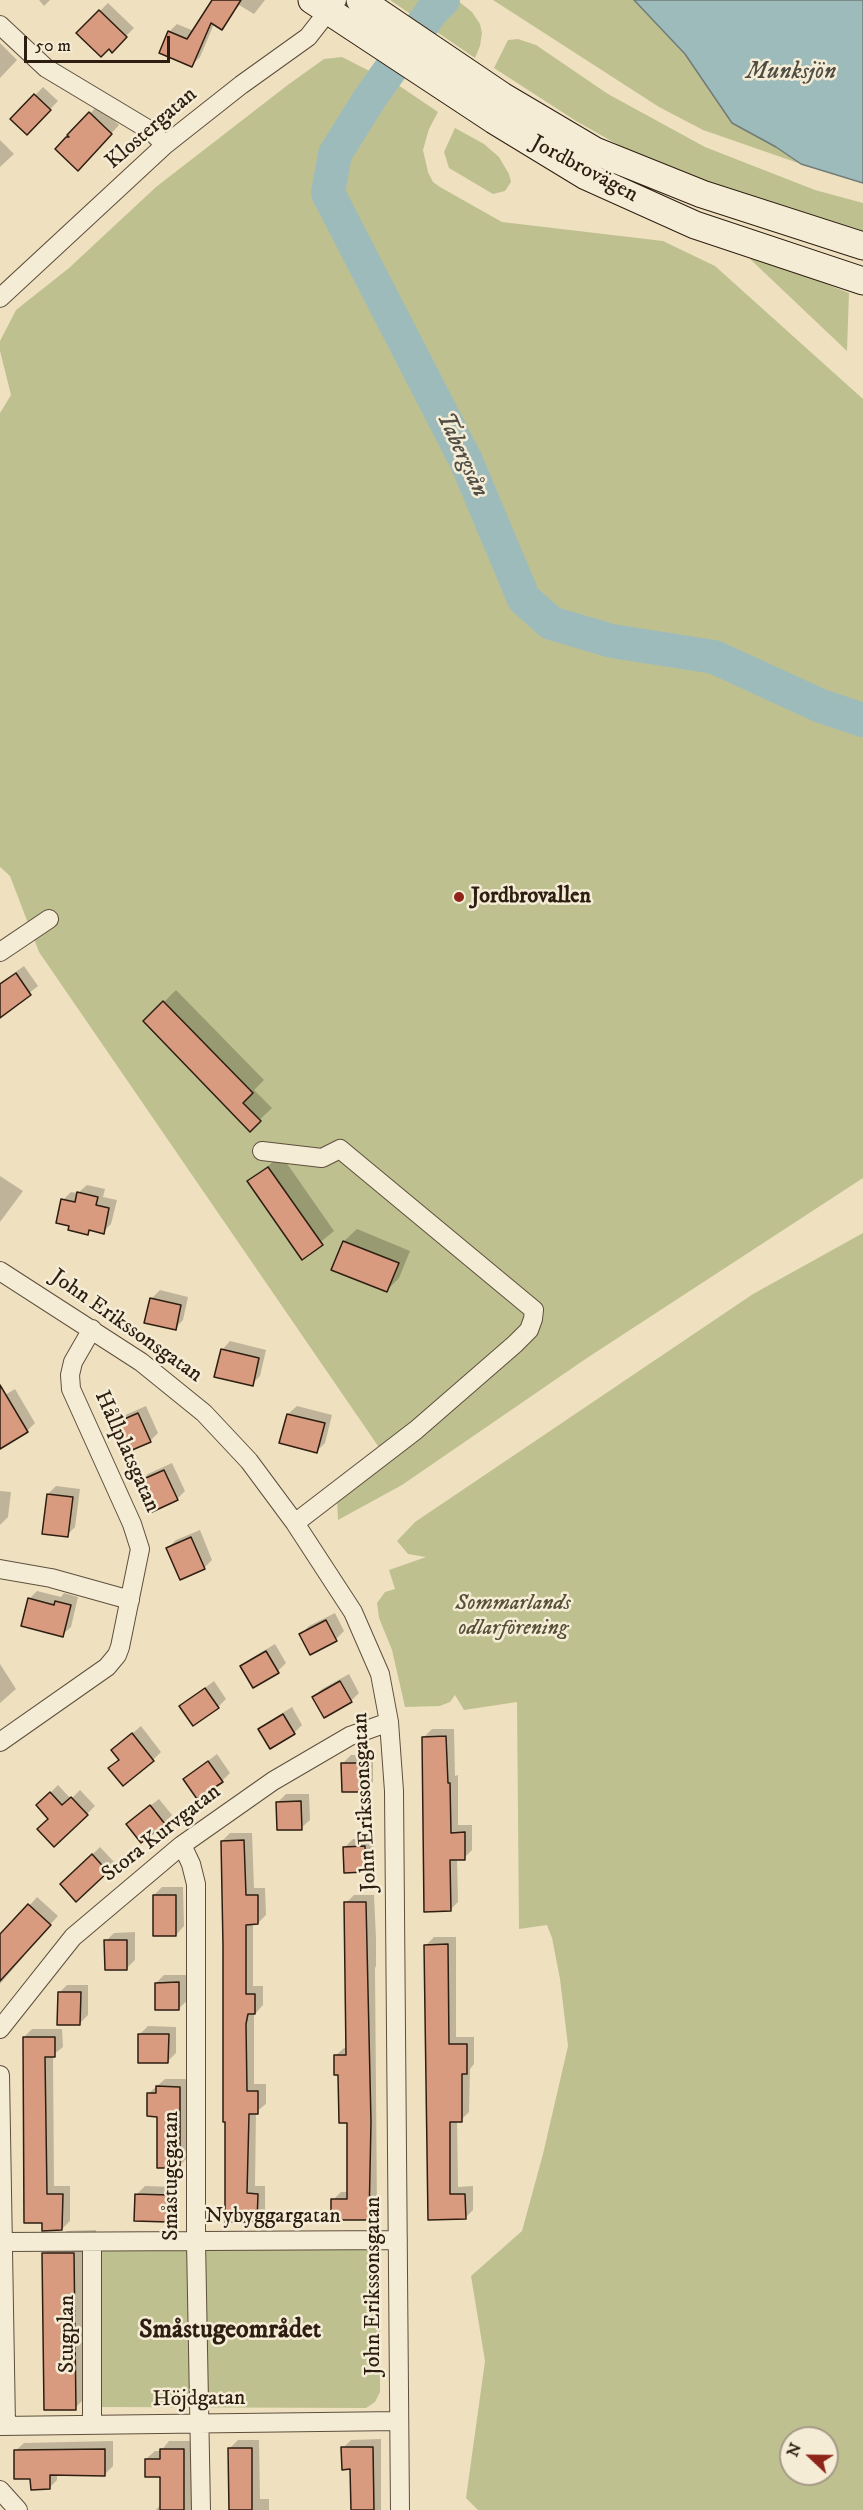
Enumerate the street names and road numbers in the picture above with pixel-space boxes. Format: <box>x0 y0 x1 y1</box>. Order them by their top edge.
street label: Klostergatan <box>101 82 203 176</box>
street label: Jordbrovägen <box>526 131 642 209</box>
street label: John Erikssonsgatan <box>45 1265 207 1389</box>
street label: Hållplatsgatan <box>87 1387 165 1517</box>
street label: John Erikssonsgatan <box>348 1712 384 1892</box>
street label: Stora Kurvgatan <box>97 1779 227 1889</box>
street label: Småstugegatan <box>159 2111 185 2241</box>
street label: John Erikssonsgatan <box>361 2196 387 2376</box>
street label: Nybyggargatan <box>205 2204 341 2230</box>
street label: Stugplan <box>55 2295 81 2373</box>
street label: Höjdgatan <box>152 2386 246 2414</box>

